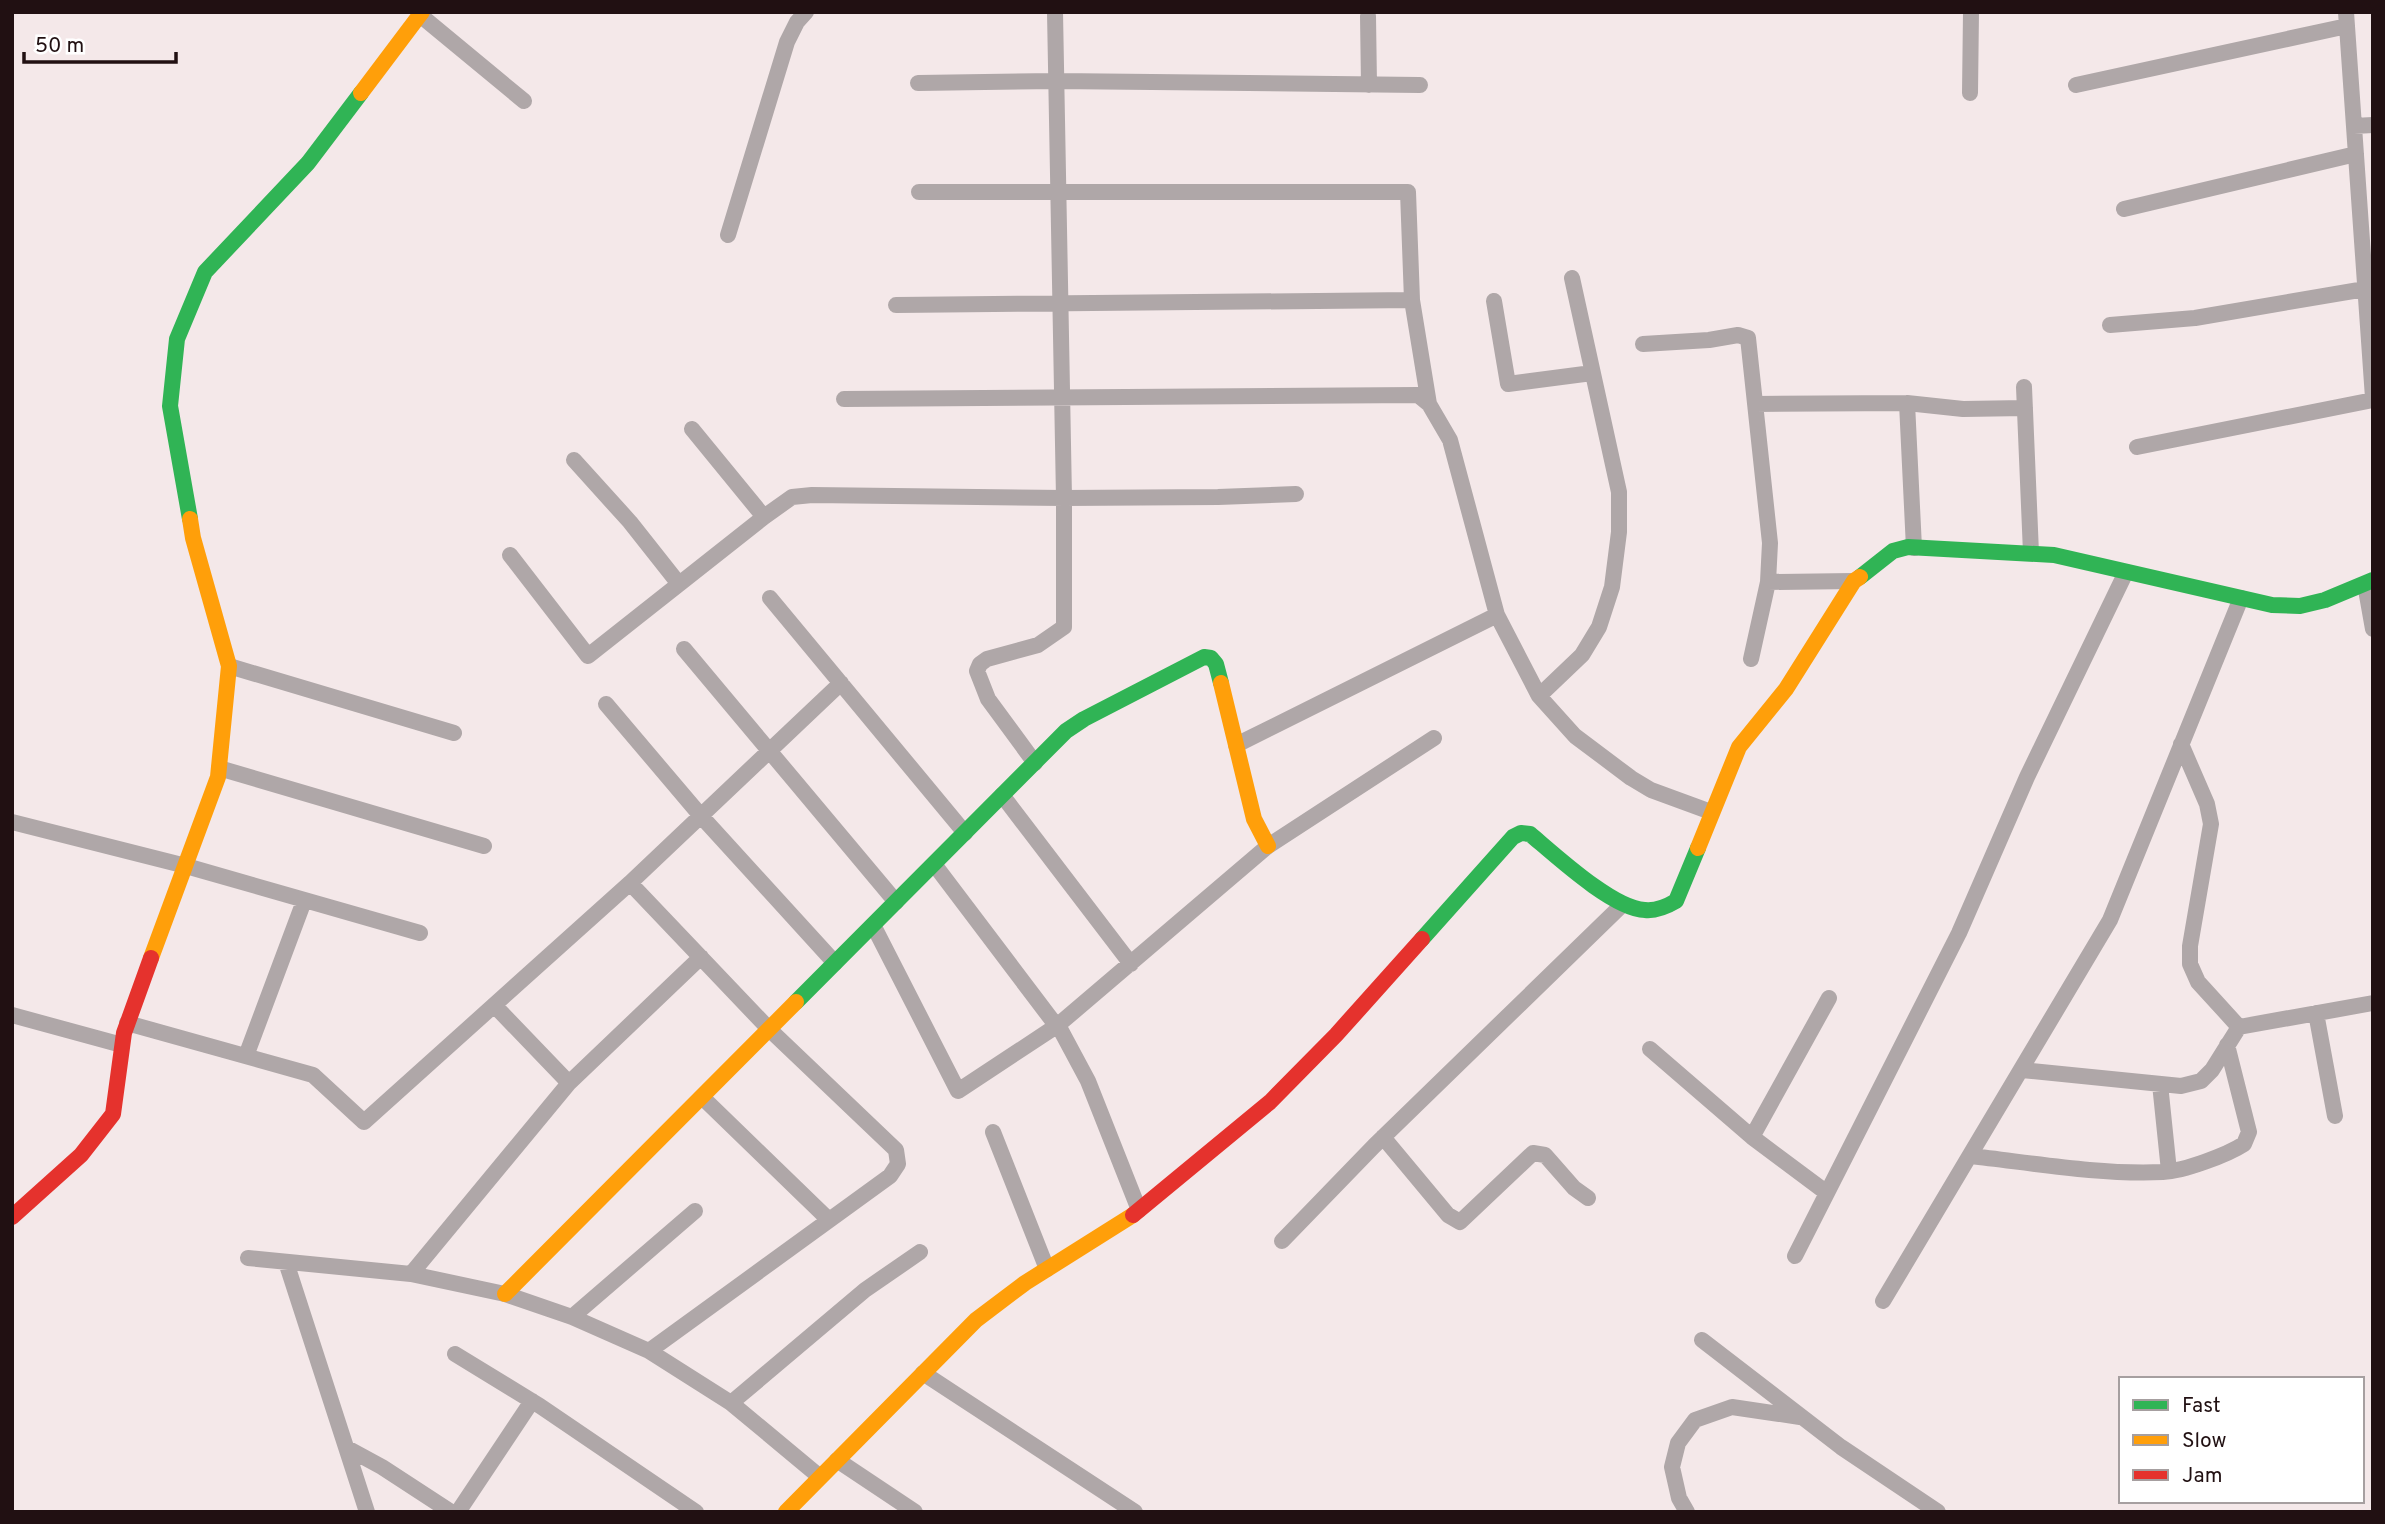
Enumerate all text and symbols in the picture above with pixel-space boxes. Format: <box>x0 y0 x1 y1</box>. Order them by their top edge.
scale bar <box>24 21 177 65</box>
text: 50 m <box>35 33 84 60</box>
legend <box>2119 1377 2364 1503</box>
text: Fast <box>2182 1393 2221 1420</box>
text: Slow <box>2182 1428 2227 1455</box>
text: Jam <box>2182 1463 2223 1490</box>

